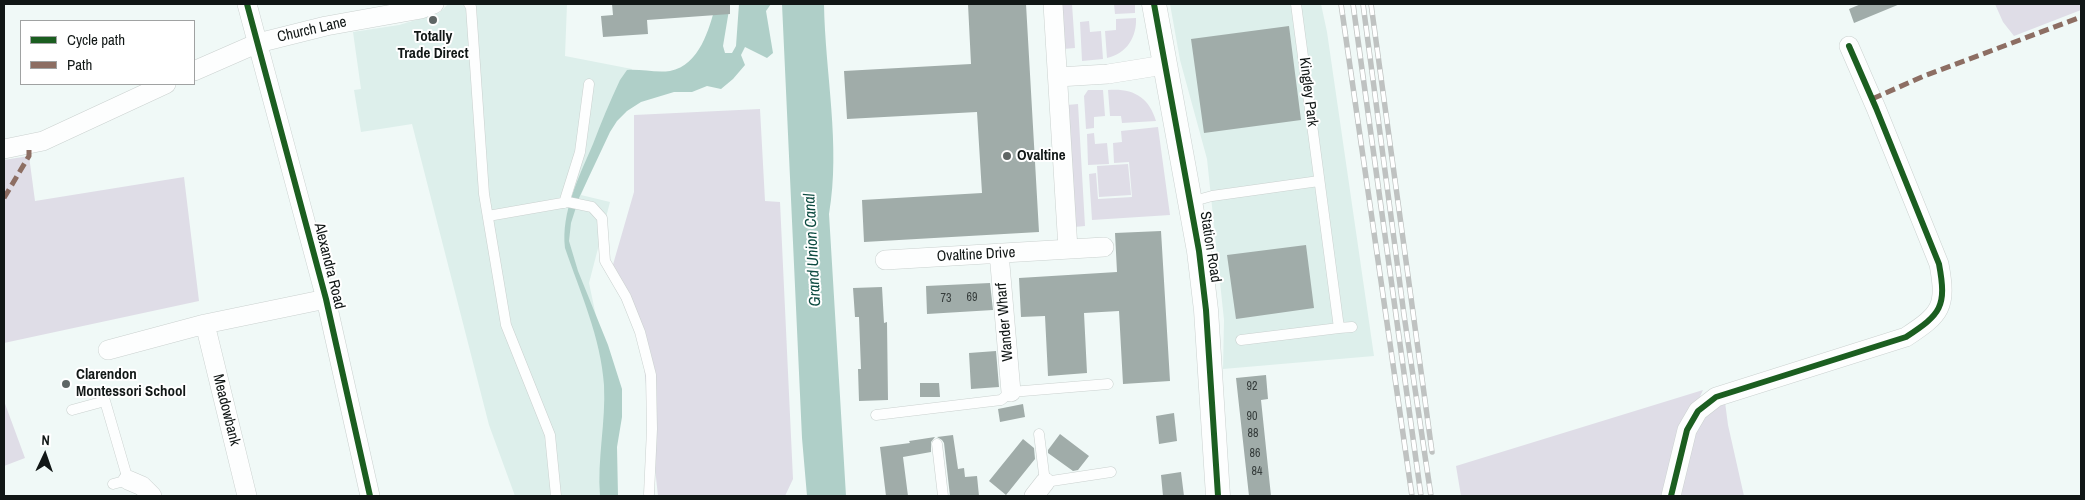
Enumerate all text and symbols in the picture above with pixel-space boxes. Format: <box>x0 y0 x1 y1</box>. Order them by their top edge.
street label: Church Lane <box>276 13 348 47</box>
marker: Totally Trade Direct <box>427 14 439 26</box>
legend <box>20 20 195 85</box>
place label: Totally Trade Direct <box>397 28 469 63</box>
text: Cycle path <box>67 29 125 50</box>
text: Path <box>67 54 92 75</box>
street label: Kingley Park <box>1295 56 1321 128</box>
place label: Ovaltine <box>1017 147 1066 165</box>
marker: Ovaltine <box>1001 150 1013 162</box>
water label: Grand Union Canal <box>800 193 826 307</box>
street label: Station Road <box>1195 210 1225 284</box>
street label: Alexandra Road <box>310 221 348 311</box>
street label: Ovaltine Drive <box>936 244 1016 266</box>
street label: Wander Wharf <box>993 282 1017 362</box>
house number: 69 <box>967 291 977 305</box>
house number: 73 <box>941 292 951 306</box>
place label: Clarendon Montessori School <box>76 366 186 401</box>
street label: Meadowbank <box>208 372 244 448</box>
marker: Clarendon Montessori School <box>60 378 72 390</box>
house number: 92 <box>1247 380 1257 394</box>
house number: 90 <box>1247 410 1257 424</box>
house number: 88 <box>1248 427 1258 441</box>
north arrow <box>20 430 70 480</box>
text: N <box>41 431 50 449</box>
house number: 86 <box>1250 447 1260 461</box>
house number: 84 <box>1252 465 1262 479</box>

